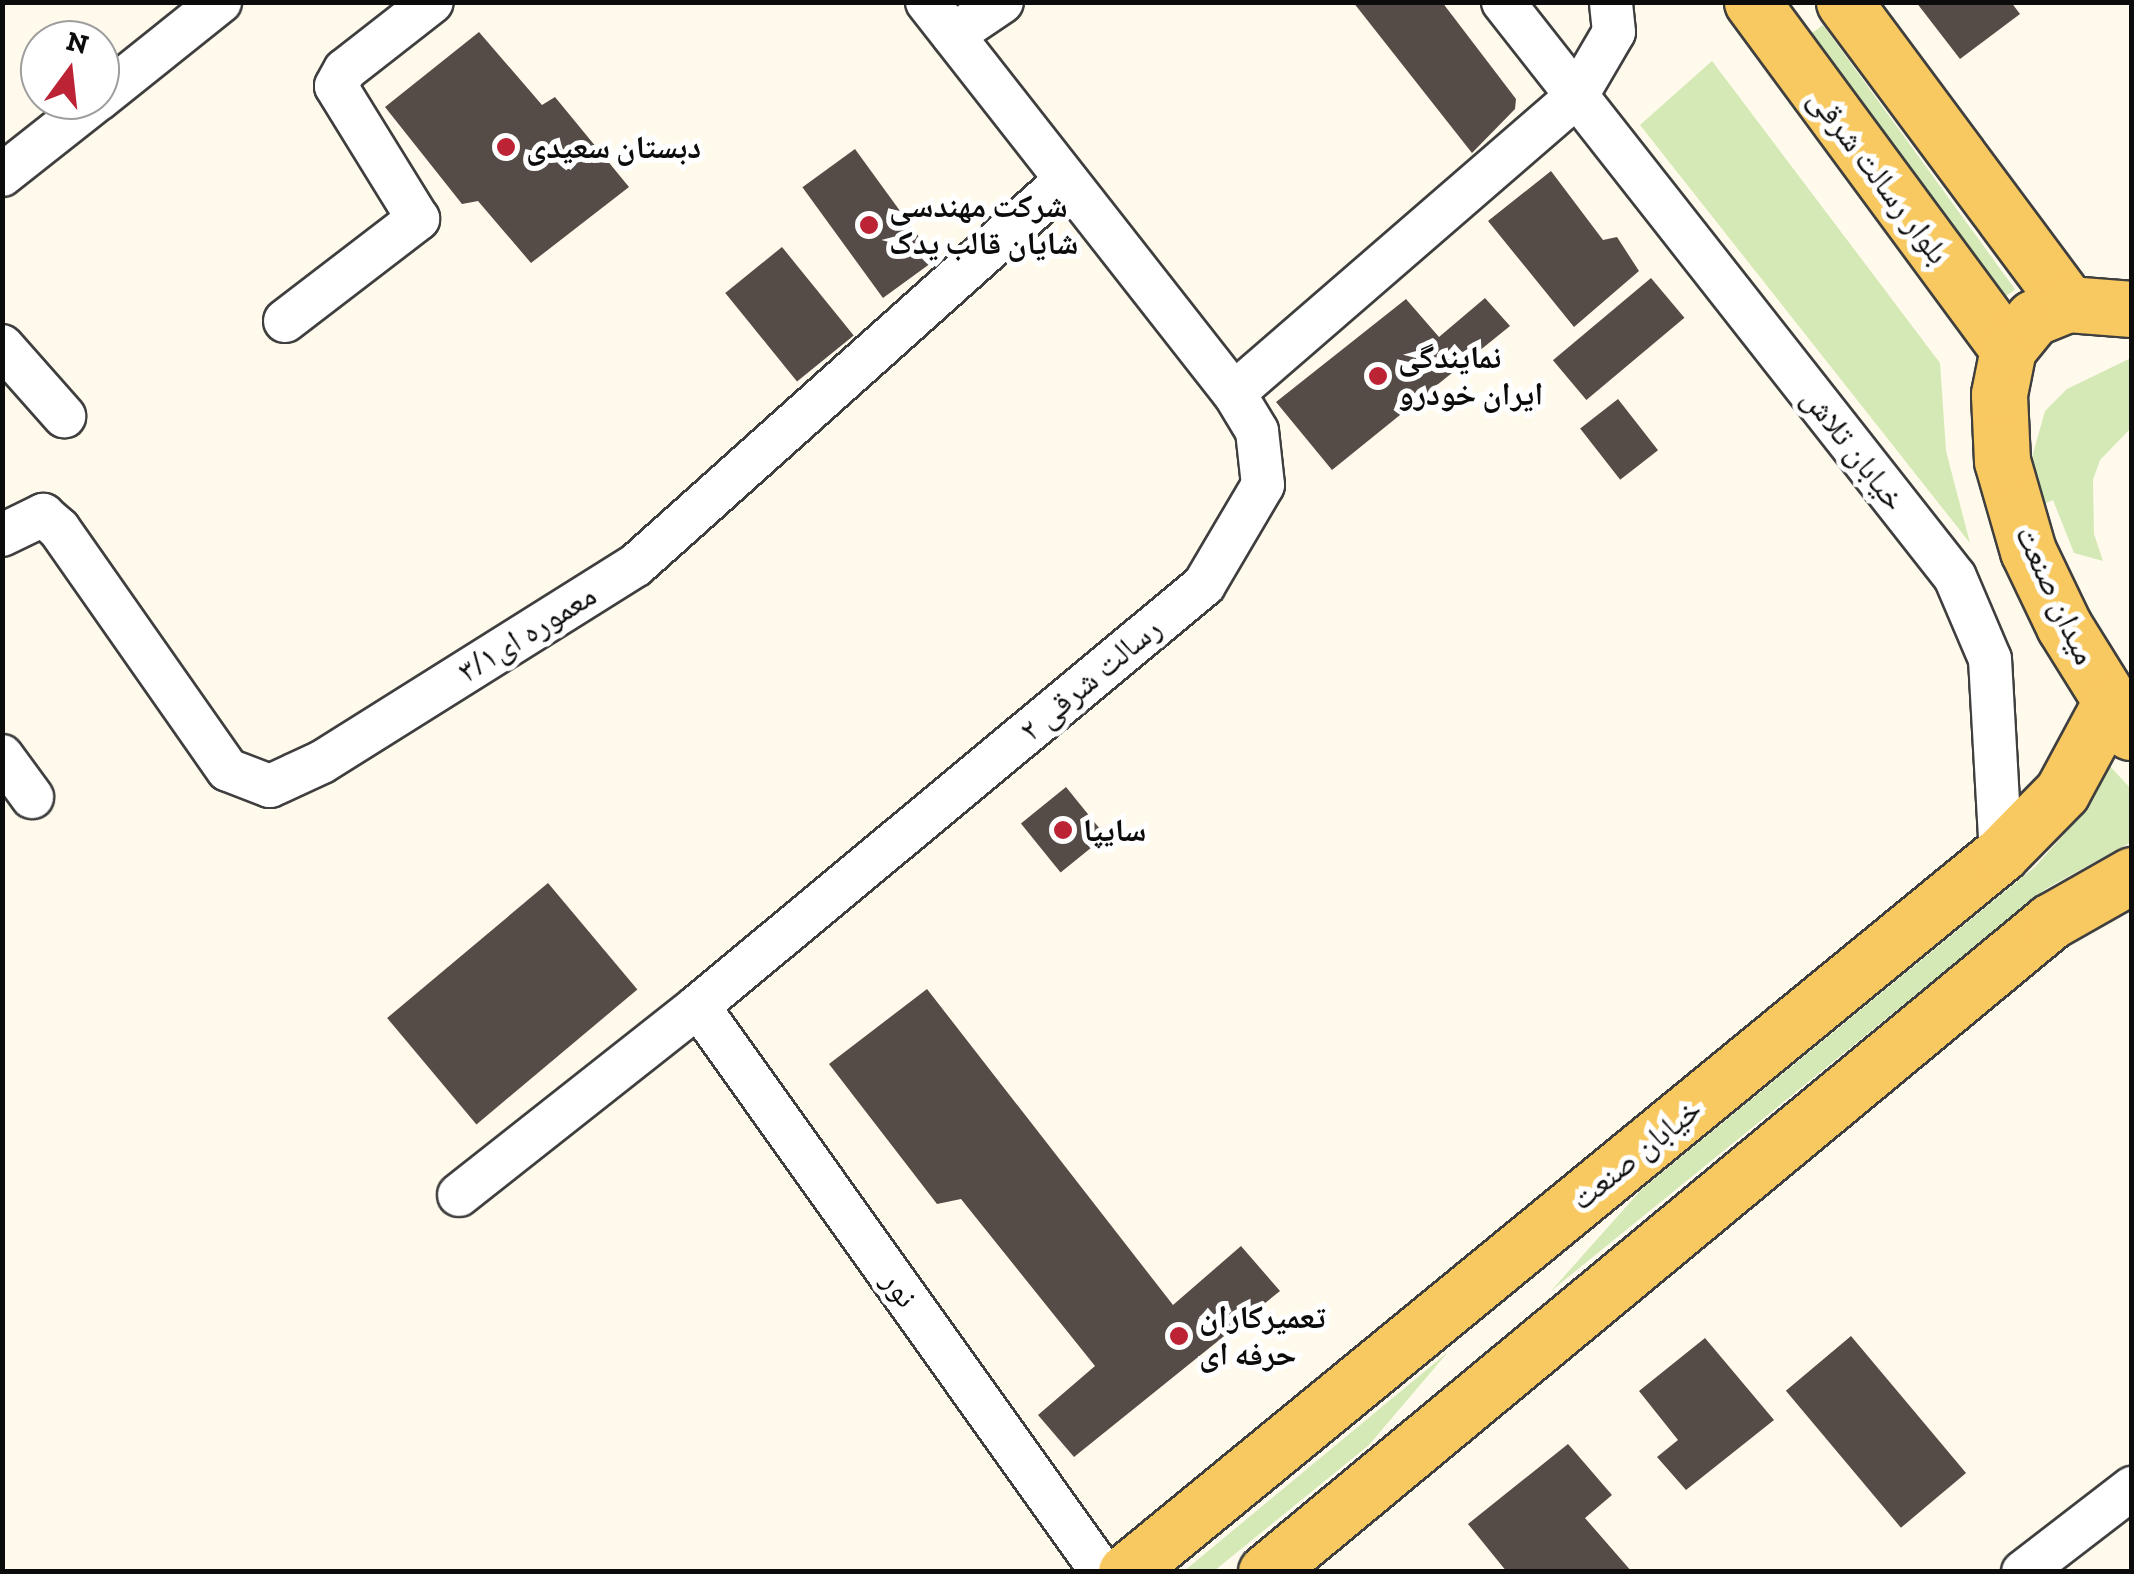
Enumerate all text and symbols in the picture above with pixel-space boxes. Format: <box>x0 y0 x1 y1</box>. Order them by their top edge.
north arrow <box>20 20 120 120</box>
text: N <box>63 24 92 61</box>
street label: بلوار رسالت شرقی <box>1800 81 1958 271</box>
place label: دبستان سعیدی <box>526 128 701 166</box>
marker: دبستان سعیدی <box>495 136 517 158</box>
place label: شرکت مهندسی شایان قالب یدک <box>889 188 1078 263</box>
marker: شرکت مهندسی شایان قالب یدک <box>858 214 880 236</box>
place label: نمایندگی ایران خودرو <box>1398 339 1543 414</box>
marker: نمایندگی ایران خودرو <box>1367 365 1389 387</box>
street label: خیابان تلاش <box>1794 380 1914 518</box>
street label: میدان صنعت <box>2007 519 2105 671</box>
street label: معموره ای۳/۱ <box>451 575 603 691</box>
street label: رسالت شرقی ۲ <box>1011 609 1169 749</box>
place label: سایپا <box>1083 811 1146 849</box>
marker: سایپا <box>1052 819 1074 841</box>
street label: خیابان صنعت <box>1563 1090 1709 1218</box>
street label: نور <box>874 1263 926 1315</box>
place label: تعمیرکاران حرفه ای <box>1199 1299 1326 1374</box>
marker: تعمیرکاران حرفه ای <box>1168 1325 1190 1347</box>

